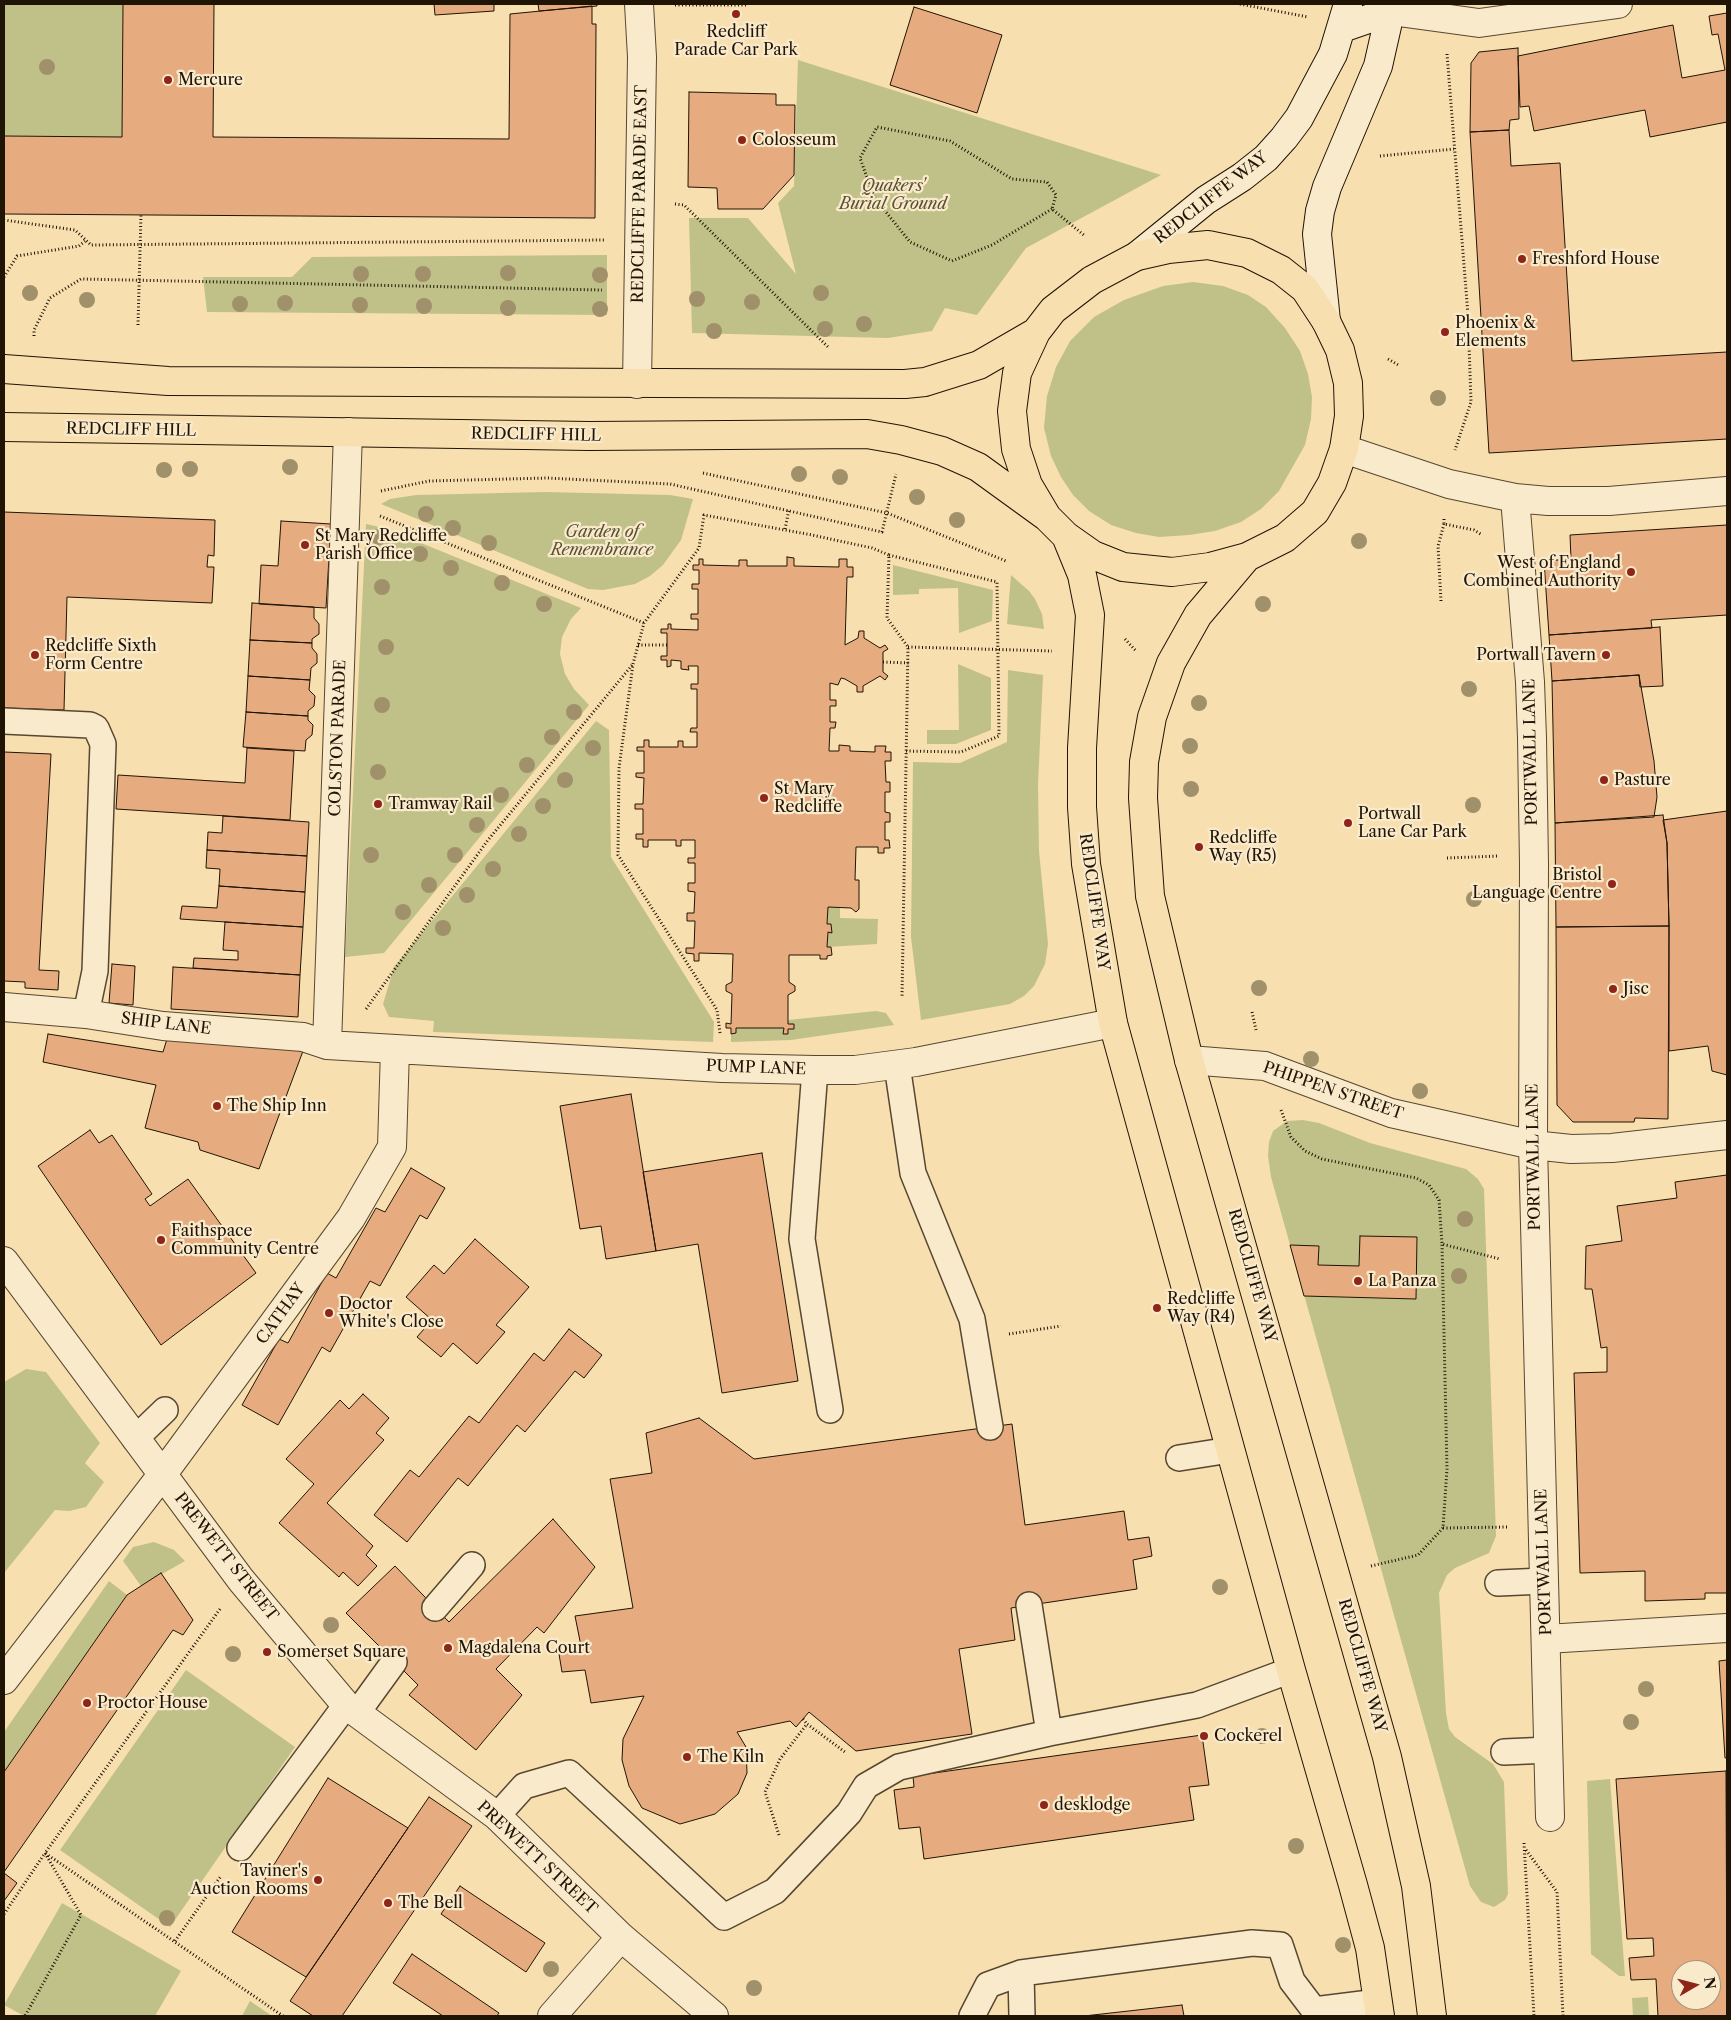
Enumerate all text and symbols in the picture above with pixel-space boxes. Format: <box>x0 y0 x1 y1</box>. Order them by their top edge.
marker: Redcliff Parade Car Park <box>730 8 742 20</box>
place label: Redcliff Parade Car Park <box>674 22 798 60</box>
place label: Mercure <box>178 70 243 90</box>
marker: Mercure <box>162 74 174 86</box>
street label: REDCLIFFE PARADE EAST <box>628 85 652 303</box>
place label: Colosseum <box>752 130 836 150</box>
marker: Colosseum <box>736 134 748 146</box>
street label: REDCLIFFE WAY <box>1150 148 1272 248</box>
park label: Quakers' Burial Ground <box>839 176 947 214</box>
place label: Freshford House <box>1532 249 1660 269</box>
marker: Freshford House <box>1516 253 1528 265</box>
place label: Phoenix & Elements <box>1455 313 1536 351</box>
marker: Phoenix & Elements <box>1439 326 1451 338</box>
street label: REDCLIFF HILL <box>66 419 196 441</box>
street label: REDCLIFF HILL <box>471 424 601 446</box>
park label: Garden of Remembrance <box>551 522 653 560</box>
place label: St Mary Redcliffe Parish Office <box>315 526 447 564</box>
marker: St Mary Redcliffe Parish Office <box>299 539 311 551</box>
place label: West of England Combined Authority <box>1463 553 1621 591</box>
marker: West of England Combined Authority <box>1625 566 1637 578</box>
place label: Redcliffe Sixth Form Centre <box>45 636 157 674</box>
place label: Portwall Tavern <box>1476 645 1596 665</box>
marker: Redcliffe Sixth Form Centre <box>29 649 41 661</box>
marker: Portwall Tavern <box>1600 649 1612 661</box>
street label: COLSTON PARADE <box>326 659 350 817</box>
street label: PORTWALL LANE <box>1520 678 1542 826</box>
place label: Pasture <box>1614 770 1671 790</box>
marker: Pasture <box>1598 774 1610 786</box>
place label: St Mary Redcliffe <box>774 779 842 817</box>
marker: St Mary Redcliffe <box>758 792 770 804</box>
place label: Tramway Rail <box>388 794 492 814</box>
marker: Tramway Rail <box>372 798 384 810</box>
place label: Portwall Lane Car Park <box>1358 804 1467 842</box>
marker: Portwall Lane Car Park <box>1342 817 1354 829</box>
place label: Redcliffe Way (R5) <box>1209 828 1277 866</box>
street label: REDCLIFFE WAY <box>1075 832 1113 972</box>
marker: Redcliffe Way (R5) <box>1193 841 1205 853</box>
place label: Bristol Language Centre <box>1472 865 1602 903</box>
marker: Bristol Language Centre <box>1606 878 1618 890</box>
place label: Jisc <box>1623 979 1649 999</box>
marker: Jisc <box>1607 983 1619 995</box>
street label: SHIP LANE <box>120 1009 212 1039</box>
street label: PUMP LANE <box>705 1057 807 1079</box>
street label: PHIPPEN STREET <box>1260 1058 1406 1124</box>
street label: PORTWALL LANE <box>1523 1083 1545 1231</box>
place label: The Ship Inn <box>227 1096 327 1116</box>
marker: The Ship Inn <box>211 1100 223 1112</box>
street label: REDCLIFFE WAY <box>1224 1207 1280 1345</box>
place label: Faithspace Community Centre <box>171 1221 319 1259</box>
marker: Faithspace Community Centre <box>155 1234 167 1246</box>
place label: La Panza <box>1368 1271 1437 1291</box>
marker: La Panza <box>1352 1275 1364 1287</box>
street label: CATHAY <box>252 1280 310 1348</box>
place label: Redcliffe Way (R4) <box>1167 1289 1235 1327</box>
place label: Doctor White's Close <box>339 1294 444 1332</box>
marker: Redcliffe Way (R4) <box>1151 1302 1163 1314</box>
marker: Doctor White's Close <box>323 1307 335 1319</box>
street label: PORTWALL LANE <box>1532 1488 1556 1636</box>
street label: PREWETT STREET <box>170 1489 282 1625</box>
street label: REDCLIFFE WAY <box>1334 1597 1390 1735</box>
place label: Magdalena Court <box>458 1638 590 1658</box>
place label: Somerset Square <box>277 1642 406 1662</box>
marker: Magdalena Court <box>442 1642 454 1654</box>
marker: Somerset Square <box>261 1646 273 1658</box>
place label: Proctor House <box>97 1693 208 1713</box>
marker: Proctor House <box>81 1697 93 1709</box>
place label: Cockerel <box>1214 1726 1282 1746</box>
marker: Cockerel <box>1198 1730 1210 1742</box>
place label: The Kiln <box>697 1747 764 1767</box>
marker: The Kiln <box>681 1751 693 1763</box>
place label: desklodge <box>1054 1795 1131 1815</box>
street label: PREWETT STREET <box>473 1797 601 1919</box>
marker: desklodge <box>1038 1799 1050 1811</box>
place label: Taviner's Auction Rooms <box>190 1861 308 1899</box>
marker: Taviner's Auction Rooms <box>312 1874 324 1886</box>
place label: The Bell <box>398 1893 463 1913</box>
marker: The Bell <box>382 1897 394 1909</box>
north arrow <box>1671 1960 1721 2010</box>
text: N <box>1700 1976 1720 1990</box>

